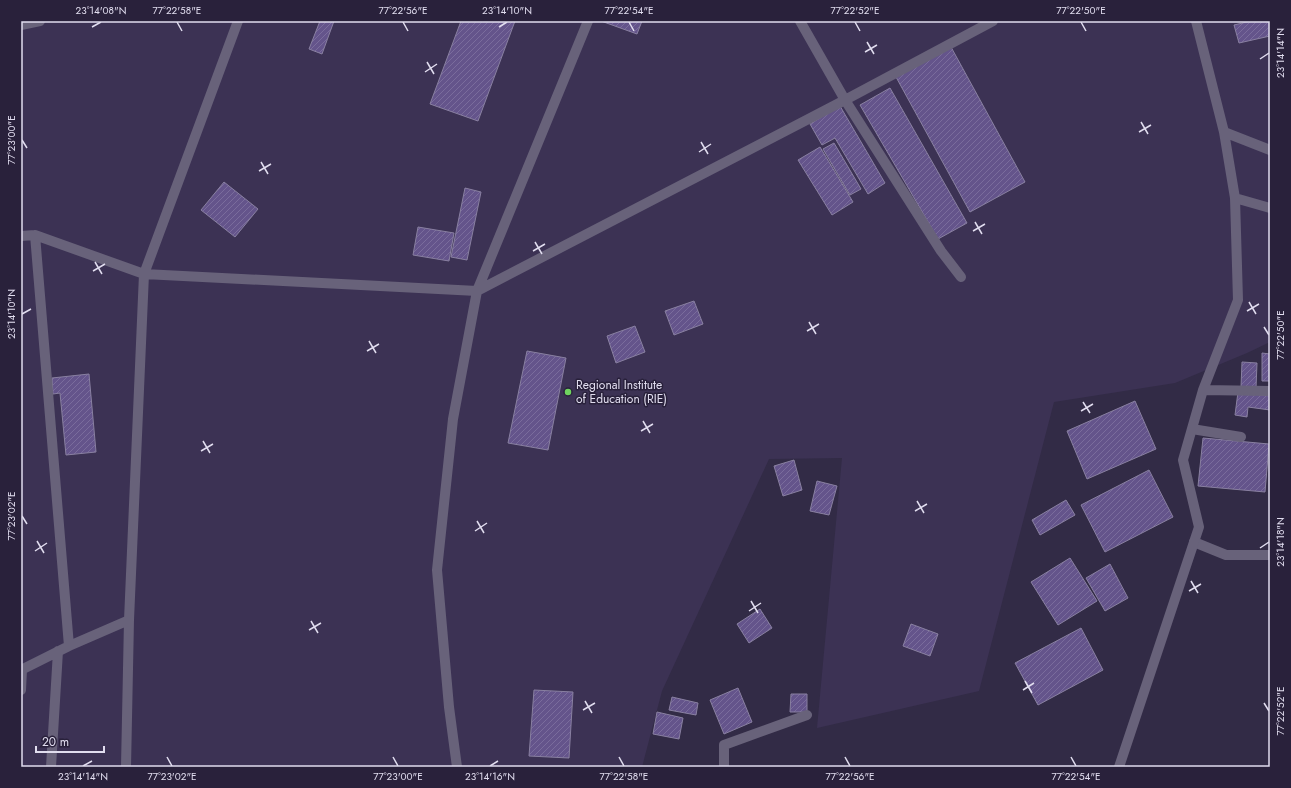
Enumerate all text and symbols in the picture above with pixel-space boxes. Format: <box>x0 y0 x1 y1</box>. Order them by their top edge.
text: 23°14'08"N <box>76 3 126 18</box>
text: 77°22'58"E <box>153 3 201 18</box>
text: 77°22'56"E <box>378 3 428 18</box>
text: 23°14'10"N <box>482 3 532 18</box>
text: 77°22'54"E <box>604 3 654 18</box>
text: 77°22'52"E <box>831 3 880 18</box>
text: 77°22'50"E <box>1056 3 1106 18</box>
text: 23°14'14"N <box>1273 28 1288 78</box>
text: 77°23'00"E <box>4 115 19 165</box>
text: 23°14'10"N <box>4 289 19 339</box>
text: 77°22'50"E <box>1273 310 1288 360</box>
place label: Regional Institute of Education (RIE) <box>576 376 667 408</box>
marker: Regional Institute of Education (RIE) <box>563 387 573 397</box>
text: 77°23'02"E <box>4 491 19 541</box>
text: 23°14'18"N <box>1273 517 1288 567</box>
text: 77°22'52"E <box>1273 687 1288 736</box>
scale bar <box>36 728 104 754</box>
text: 20 m <box>42 733 69 751</box>
text: 23°14'14"N <box>58 769 108 784</box>
text: 77°23'02"E <box>147 769 197 784</box>
text: 77°23'00"E <box>373 769 423 784</box>
text: 23°14'16"N <box>465 769 515 784</box>
text: 77°22'58"E <box>600 769 648 784</box>
text: 77°22'56"E <box>825 769 875 784</box>
text: 77°22'54"E <box>1051 769 1101 784</box>

